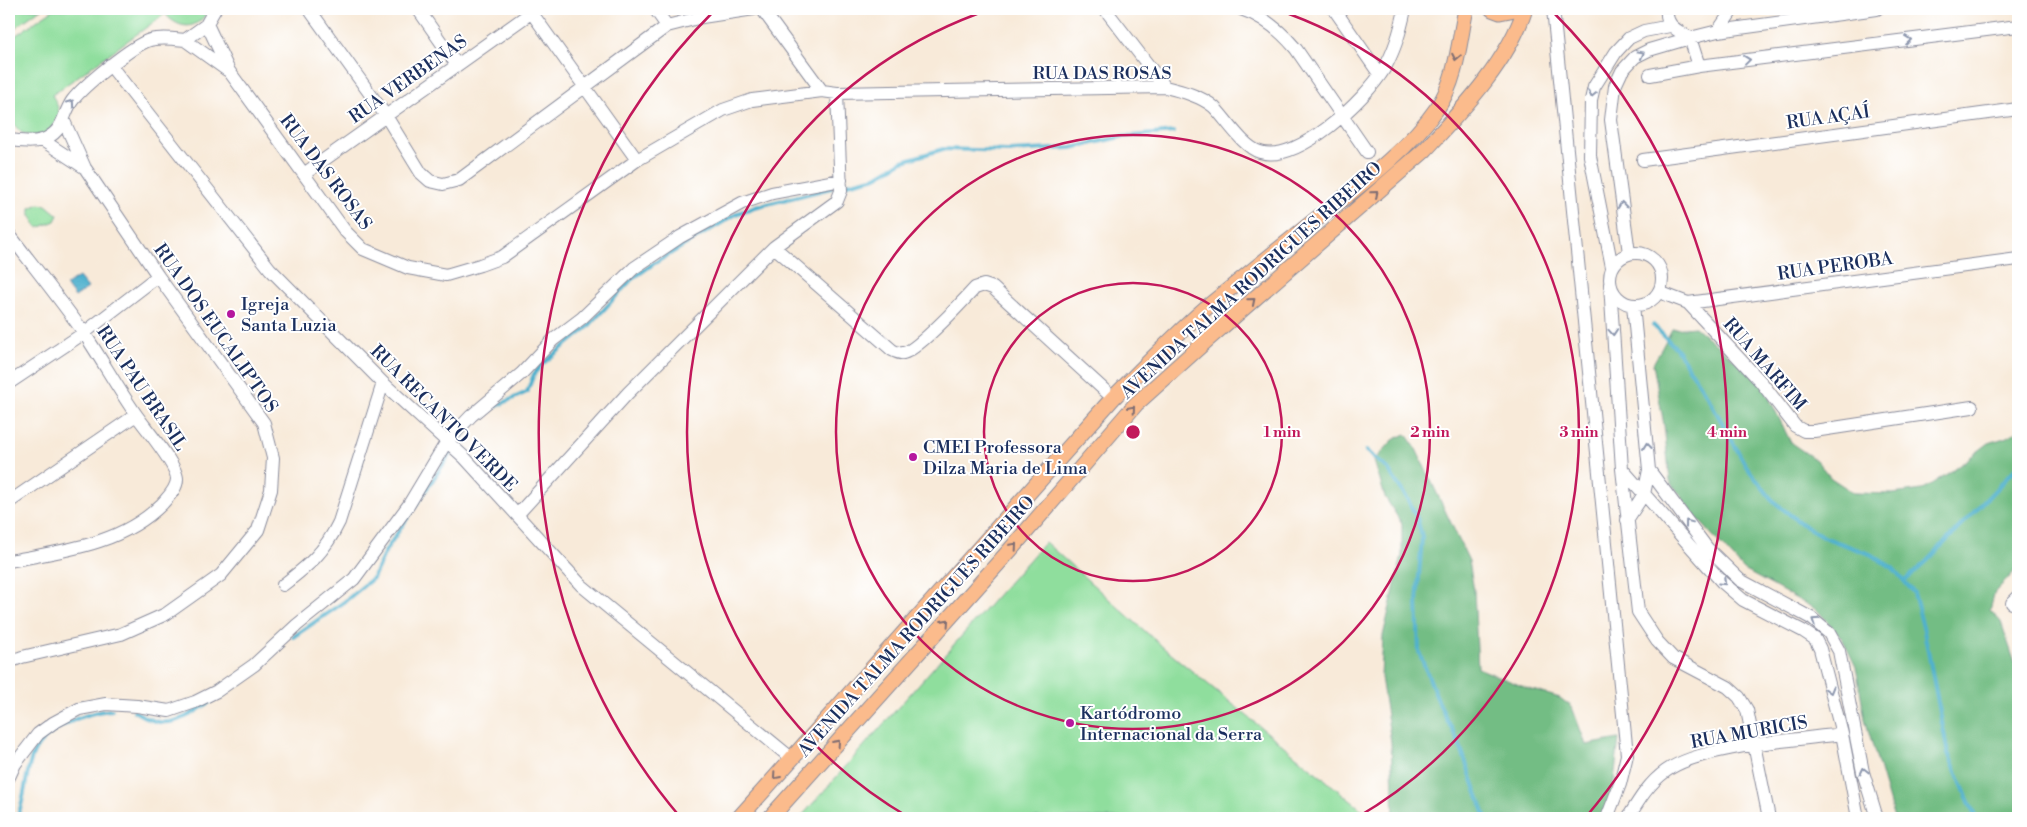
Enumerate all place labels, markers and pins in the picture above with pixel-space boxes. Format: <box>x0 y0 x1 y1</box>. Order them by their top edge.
place label: Igreja Santa Luzia <box>241 293 337 337</box>
marker: Igreja Santa Luzia <box>225 308 237 320</box>
centre of rings <box>1124 423 1142 441</box>
place label: CMEI Professora Dilza Maria de Lima <box>923 436 1088 480</box>
marker: CMEI Professora Dilza Maria de Lima <box>907 451 919 463</box>
place label: Kartódromo Internacional da Serra <box>1080 702 1263 746</box>
marker: Kartódromo Internacional da Serra <box>1064 717 1076 729</box>

